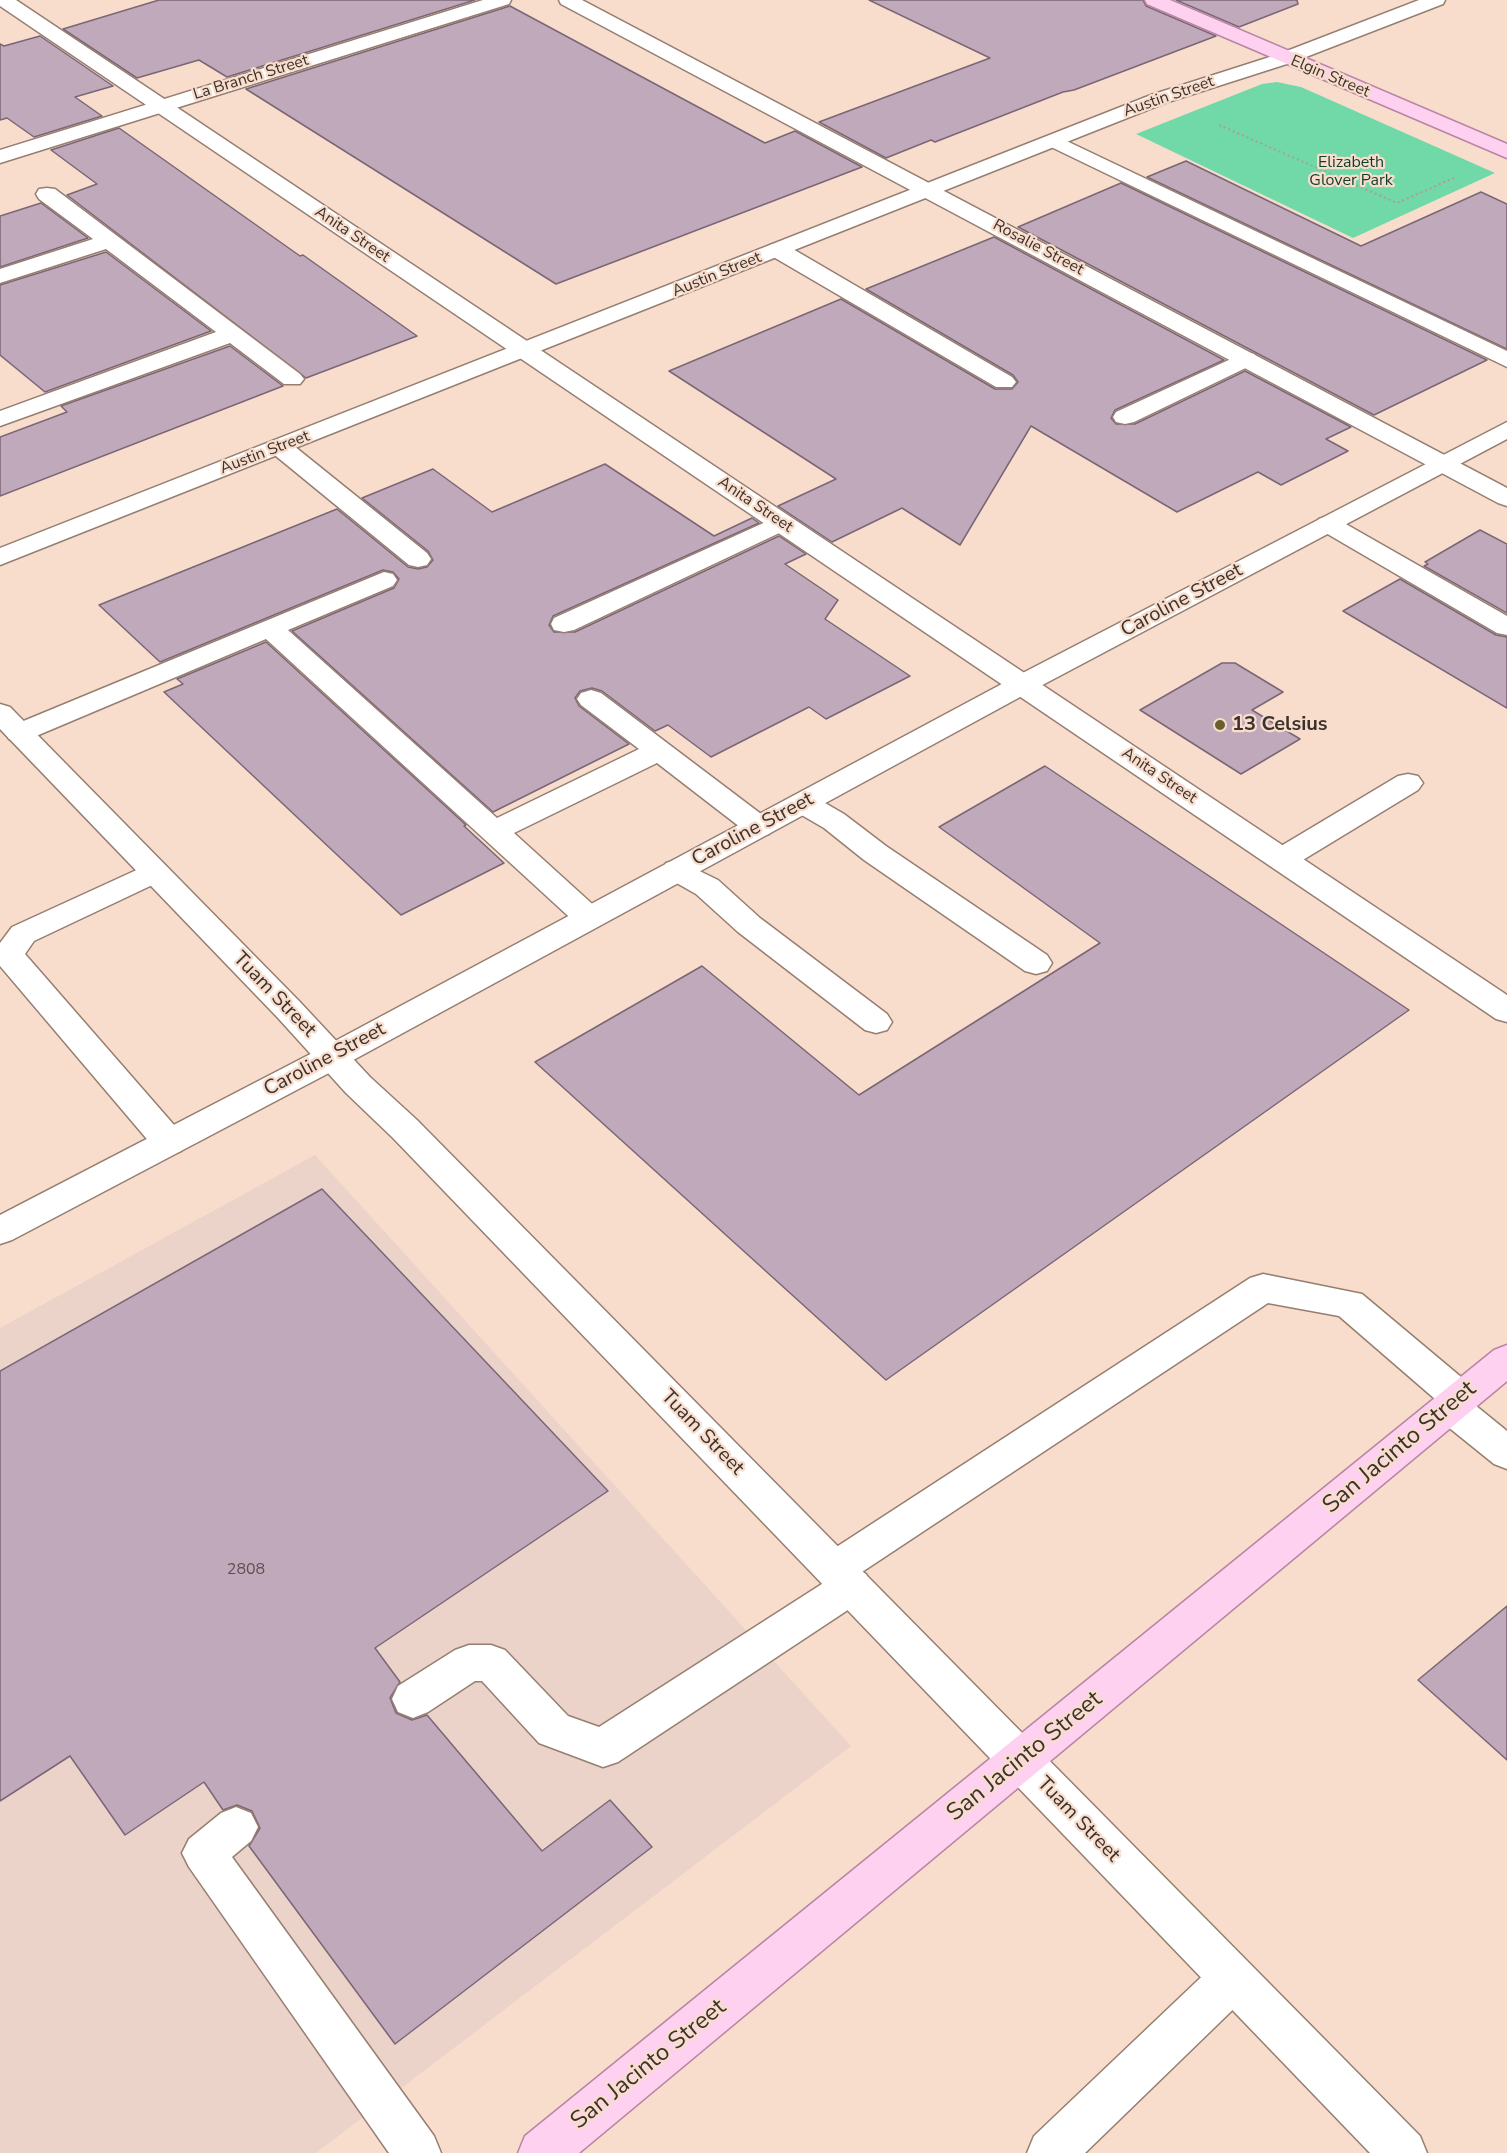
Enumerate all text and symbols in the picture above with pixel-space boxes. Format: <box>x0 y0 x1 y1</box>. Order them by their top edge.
street label: La Branch Street <box>191 51 311 105</box>
street label: Elgin Street <box>1288 52 1372 102</box>
street label: Austin Street <box>1121 73 1217 121</box>
park label: Elizabeth Glover Park <box>1309 153 1393 191</box>
street label: Anita Street <box>311 203 393 267</box>
street label: Rosalie Street <box>989 216 1087 280</box>
street label: Austin Street <box>670 248 764 302</box>
street label: Austin Street <box>217 427 313 479</box>
street label: Anita Street <box>714 473 796 537</box>
street label: Caroline Street <box>1117 559 1247 643</box>
place label: 13 Celsius <box>1232 713 1328 737</box>
marker: 13 Celsius <box>1213 718 1227 732</box>
street label: Anita Street <box>1118 744 1200 808</box>
street label: Caroline Street <box>688 788 818 872</box>
street label: Tuam Street <box>227 947 321 1043</box>
street label: Caroline Street <box>260 1018 390 1102</box>
street label: San Jacinto Street <box>1317 1375 1483 1521</box>
street label: Tuam Street <box>655 1385 749 1481</box>
house number: 2808 <box>227 1560 265 1580</box>
street label: San Jacinto Street <box>942 1686 1108 1828</box>
street label: Tuam Street <box>1031 1772 1125 1868</box>
street label: San Jacinto Street <box>566 1994 732 2136</box>

